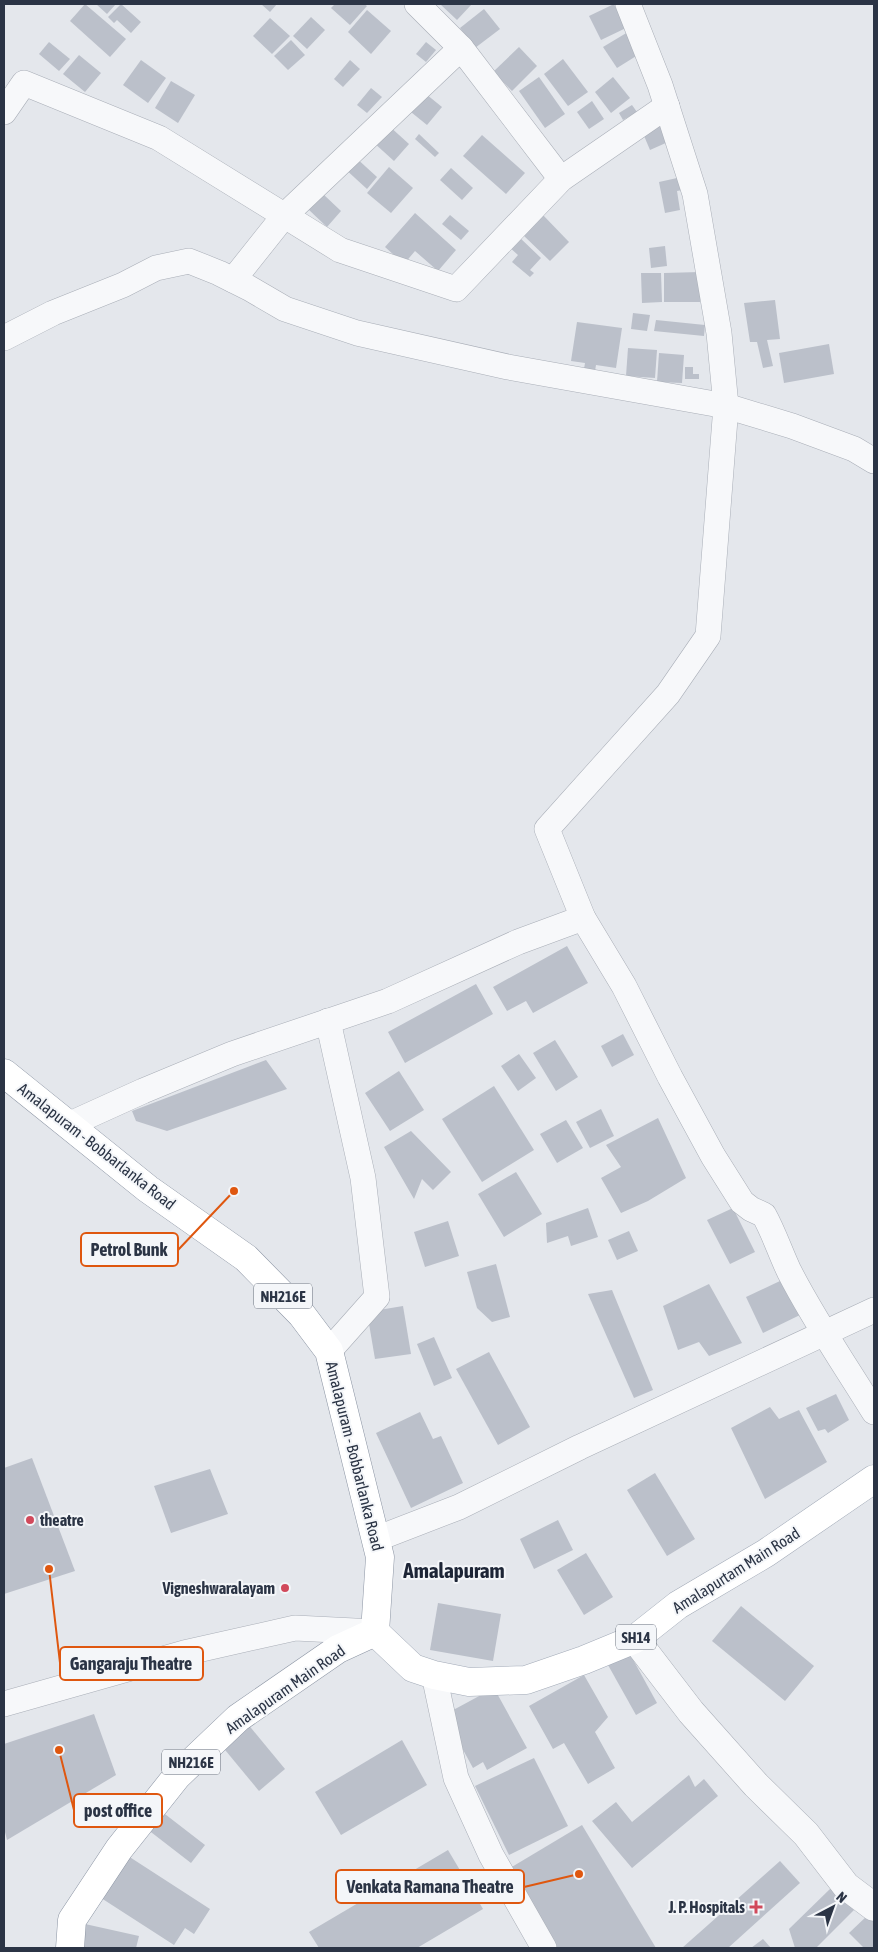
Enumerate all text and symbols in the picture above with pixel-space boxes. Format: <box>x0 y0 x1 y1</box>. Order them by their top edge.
street label: Amalapuram - Bobbarlanka Road <box>14 1079 179 1214</box>
callout: Petrol Bunk <box>81 1233 178 1266</box>
text: Petrol Bunk <box>91 1239 169 1260</box>
road number: NH216E <box>254 1284 312 1308</box>
street label: Amalapuram - Bobbarlanka Road <box>322 1359 387 1553</box>
place label: theatre <box>39 1511 84 1529</box>
marker: theatre <box>24 1514 36 1526</box>
street label: Amalapurtam Main Road <box>669 1524 803 1617</box>
district label: Amalapuram <box>402 1558 505 1582</box>
place label: Vigneshwaralayam <box>161 1579 275 1597</box>
marker: Vigneshwaralayam <box>279 1582 291 1594</box>
road number: SH14 <box>616 1624 656 1650</box>
street label: Amalapuram Main Road <box>222 1641 349 1738</box>
callout: Gangaraju Theatre <box>60 1647 203 1680</box>
text: Gangaraju Theatre <box>70 1653 192 1674</box>
road number: NH216E <box>162 1750 220 1774</box>
callout: post office <box>74 1794 162 1827</box>
text: post office <box>84 1800 152 1821</box>
callout: Venkata Ramana Theatre <box>336 1870 524 1903</box>
text: Venkata Ramana Theatre <box>345 1876 514 1897</box>
north arrow <box>808 1882 858 1932</box>
text: N <box>833 1888 850 1906</box>
place label: J. P. Hospitals <box>667 1898 745 1916</box>
marker: J. P. Hospitals <box>749 1900 763 1914</box>

